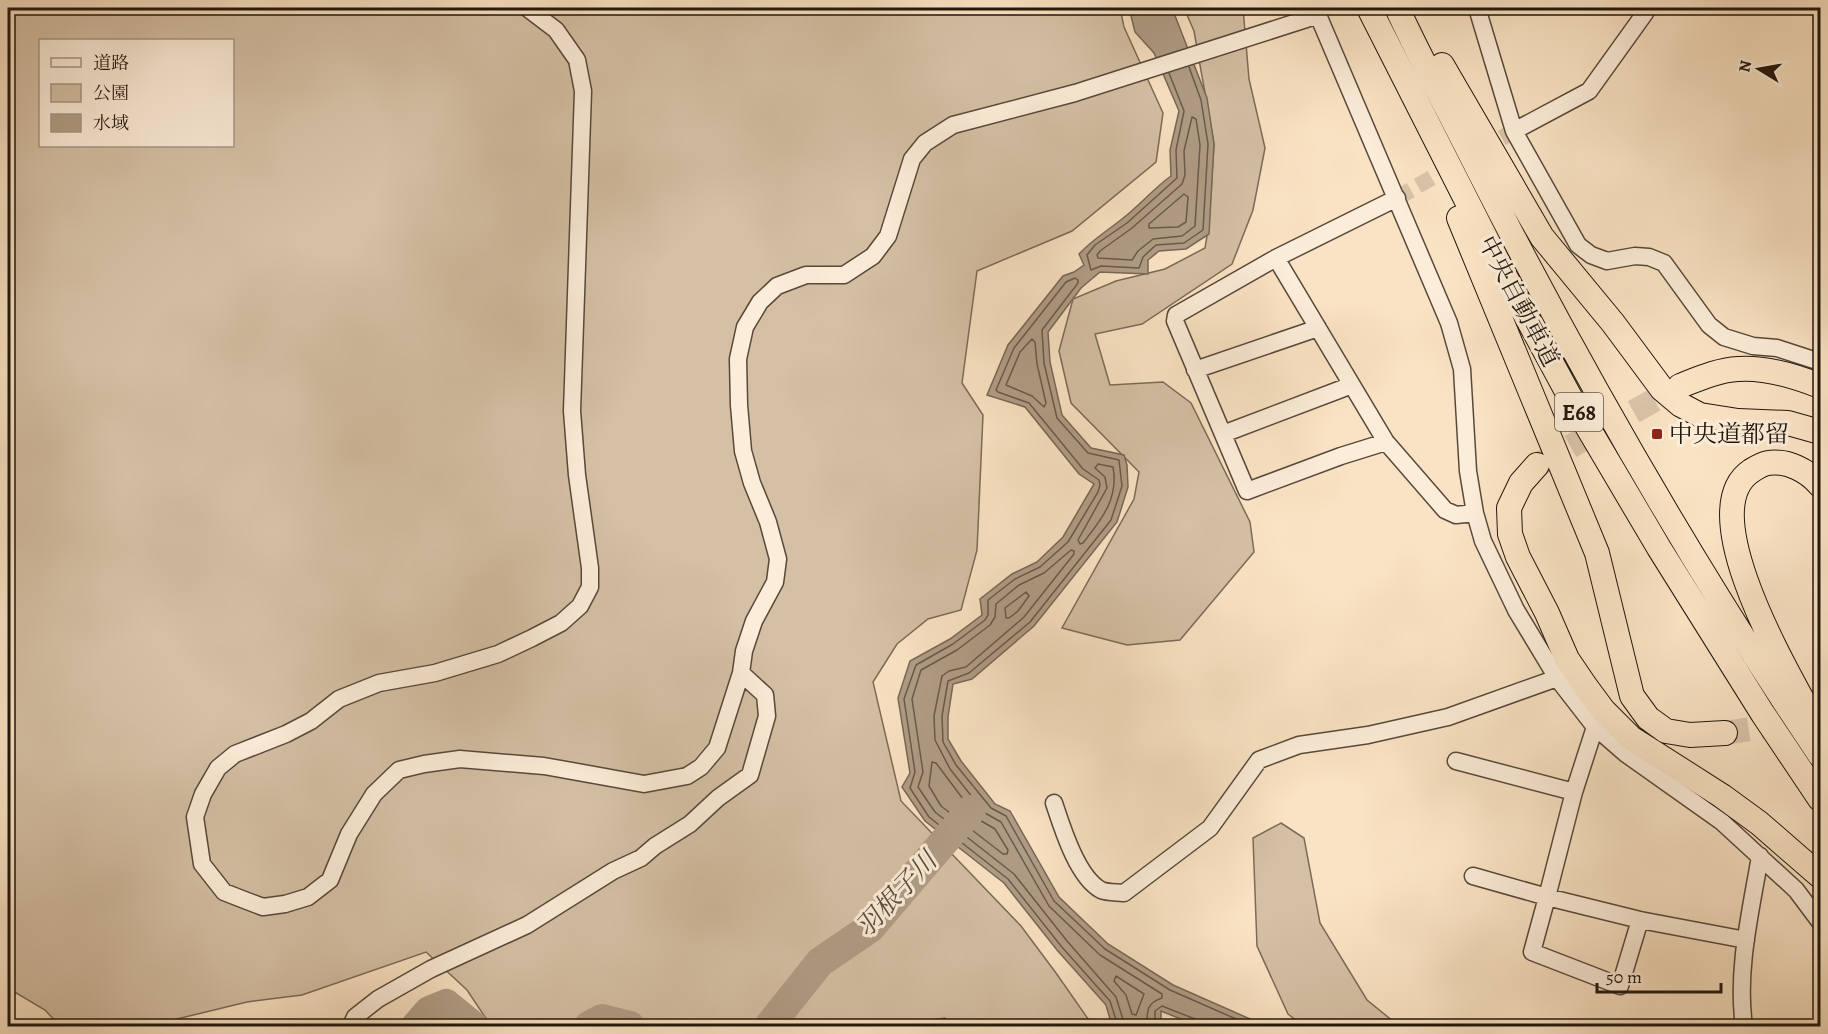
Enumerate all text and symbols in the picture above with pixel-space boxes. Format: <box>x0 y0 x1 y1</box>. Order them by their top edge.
legend <box>39 39 234 147</box>
north arrow <box>1729 39 1789 99</box>
text: 道路 <box>93 51 129 75</box>
text: N <box>1733 58 1757 74</box>
text: 公園 <box>93 81 129 105</box>
text: 水域 <box>93 111 129 135</box>
street label: 中央自動車道 <box>1471 230 1567 372</box>
road number: E68 <box>1555 393 1603 431</box>
place label: 中央道都留 <box>1669 418 1789 450</box>
marker: 中央道都留 <box>1650 427 1664 441</box>
water label: 羽根子川 <box>848 842 947 944</box>
scale bar <box>1597 956 1722 994</box>
text: 50 m <box>1606 965 1642 989</box>

